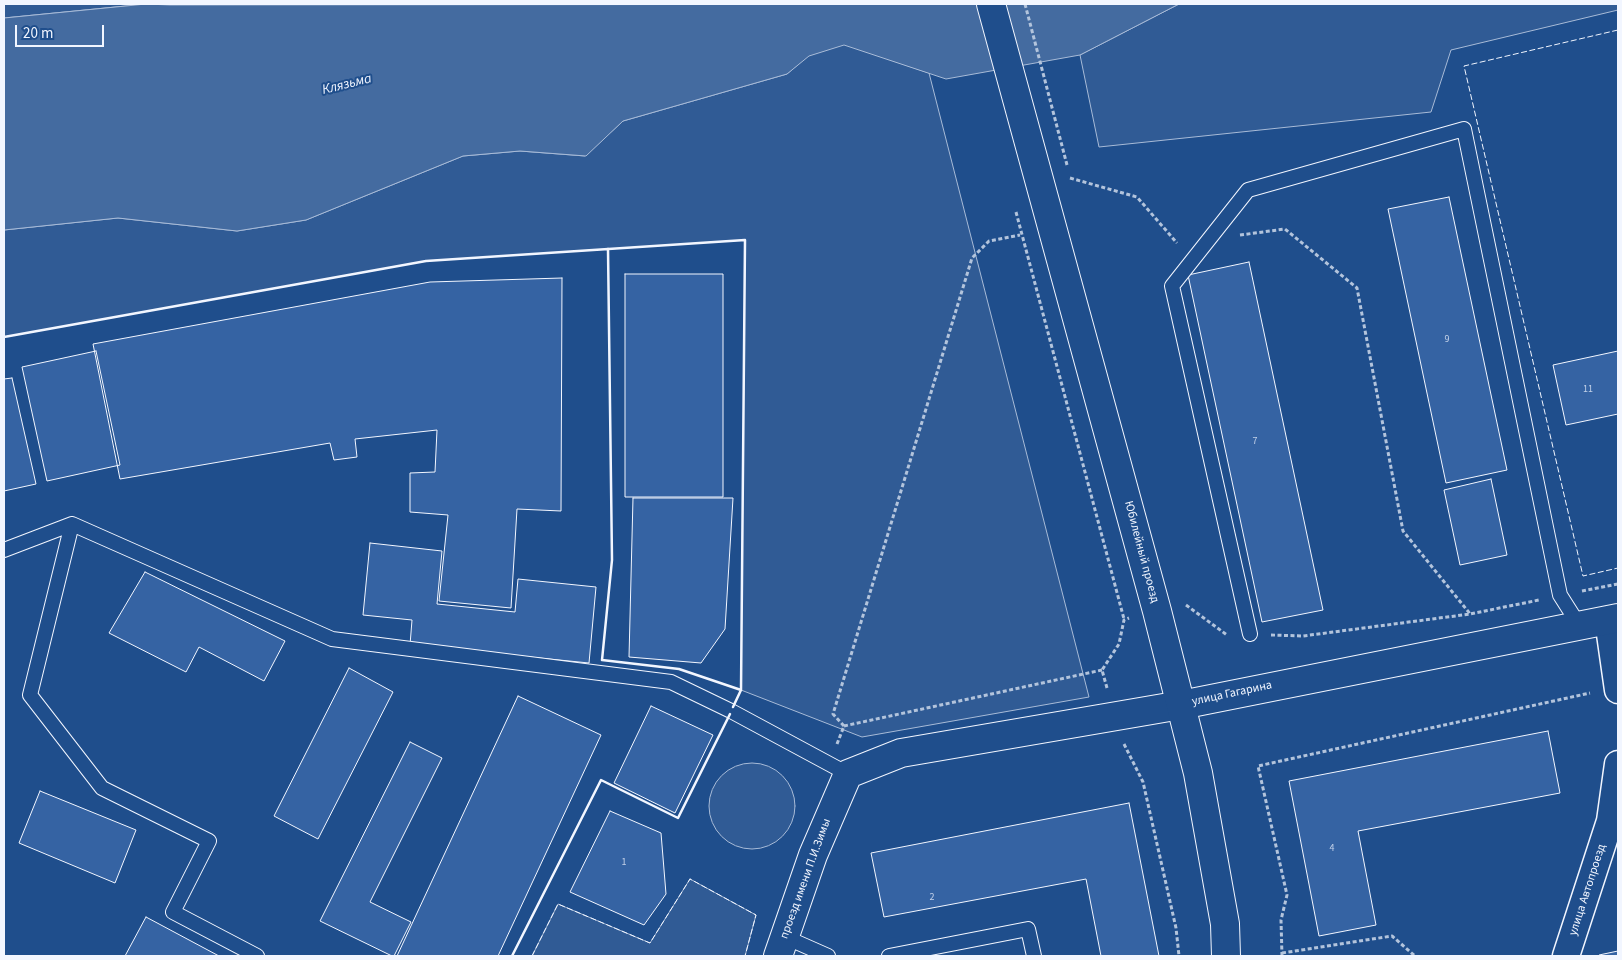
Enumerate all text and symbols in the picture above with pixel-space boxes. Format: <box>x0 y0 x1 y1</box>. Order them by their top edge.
scale bar <box>18 15 106 47</box>
text: 20 m <box>23 23 53 44</box>
water label: Клязьма <box>320 71 374 99</box>
house number: 9 <box>1445 334 1449 346</box>
house number: 11 <box>1583 384 1593 396</box>
house number: 7 <box>1253 436 1257 448</box>
street label: Юбилейный проезд <box>1120 499 1162 605</box>
street label: улица Гагарина <box>1191 678 1273 710</box>
street label: проезд имени П.И.Зимы <box>778 817 834 941</box>
street label: улица Автопроезд <box>1566 842 1610 938</box>
house number: 4 <box>1330 843 1334 855</box>
house number: 1 <box>622 857 626 869</box>
house number: 2 <box>930 892 934 904</box>

